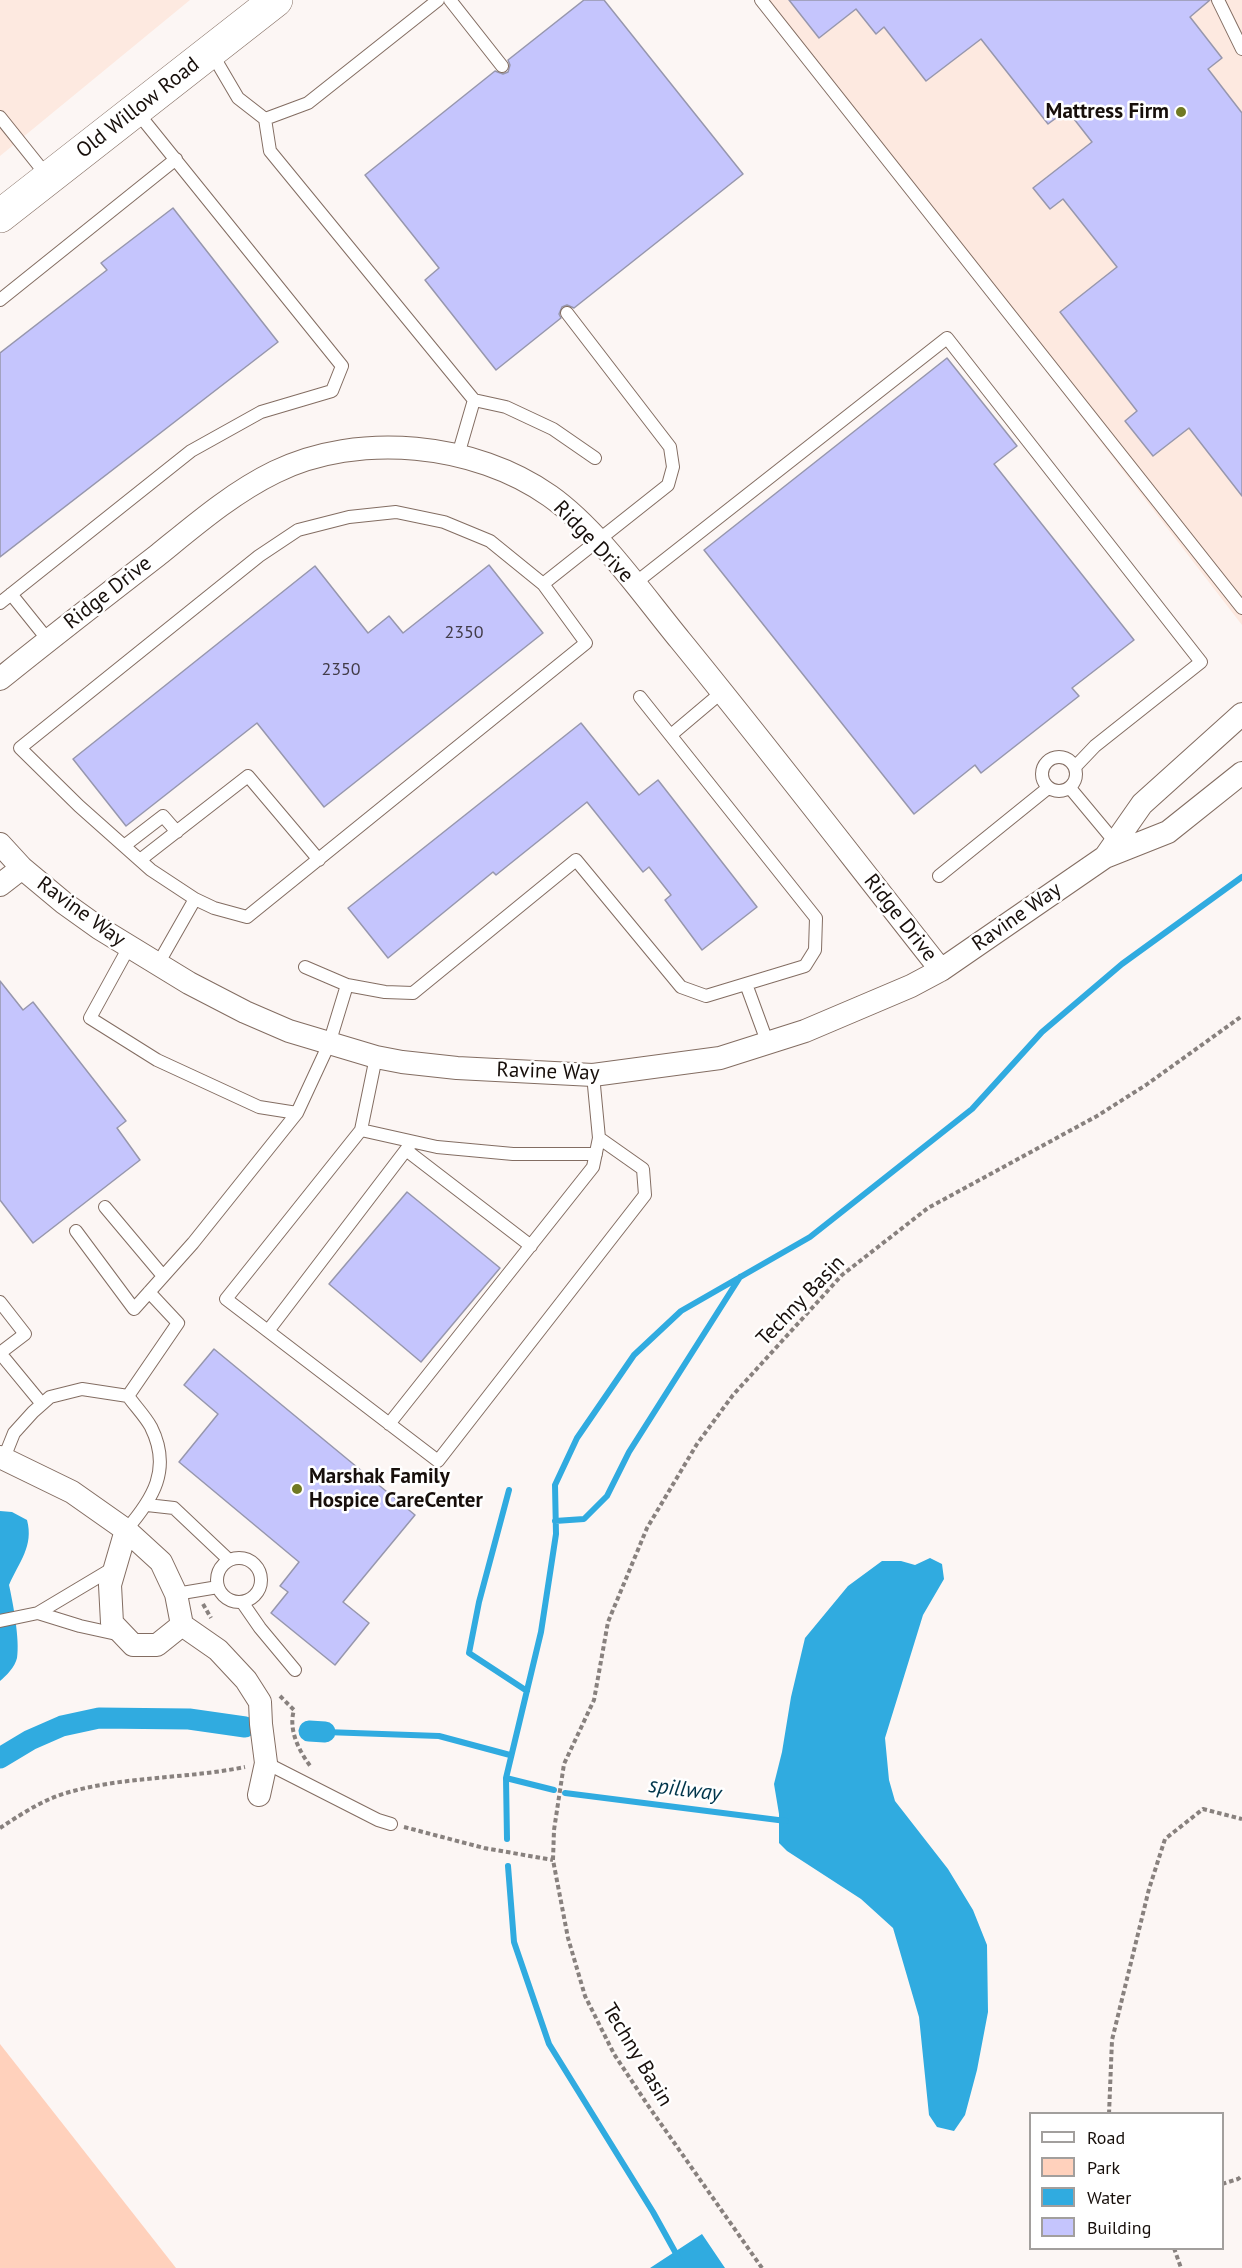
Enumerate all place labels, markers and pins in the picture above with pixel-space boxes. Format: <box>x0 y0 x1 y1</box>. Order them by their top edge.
place label: Mattress Firm <box>1046 99 1169 125</box>
marker: Mattress Firm <box>1174 105 1188 119</box>
place label: Marshak Family Hospice CareCenter <box>309 1464 483 1514</box>
marker: Marshak Family Hospice CareCenter <box>290 1482 304 1496</box>

